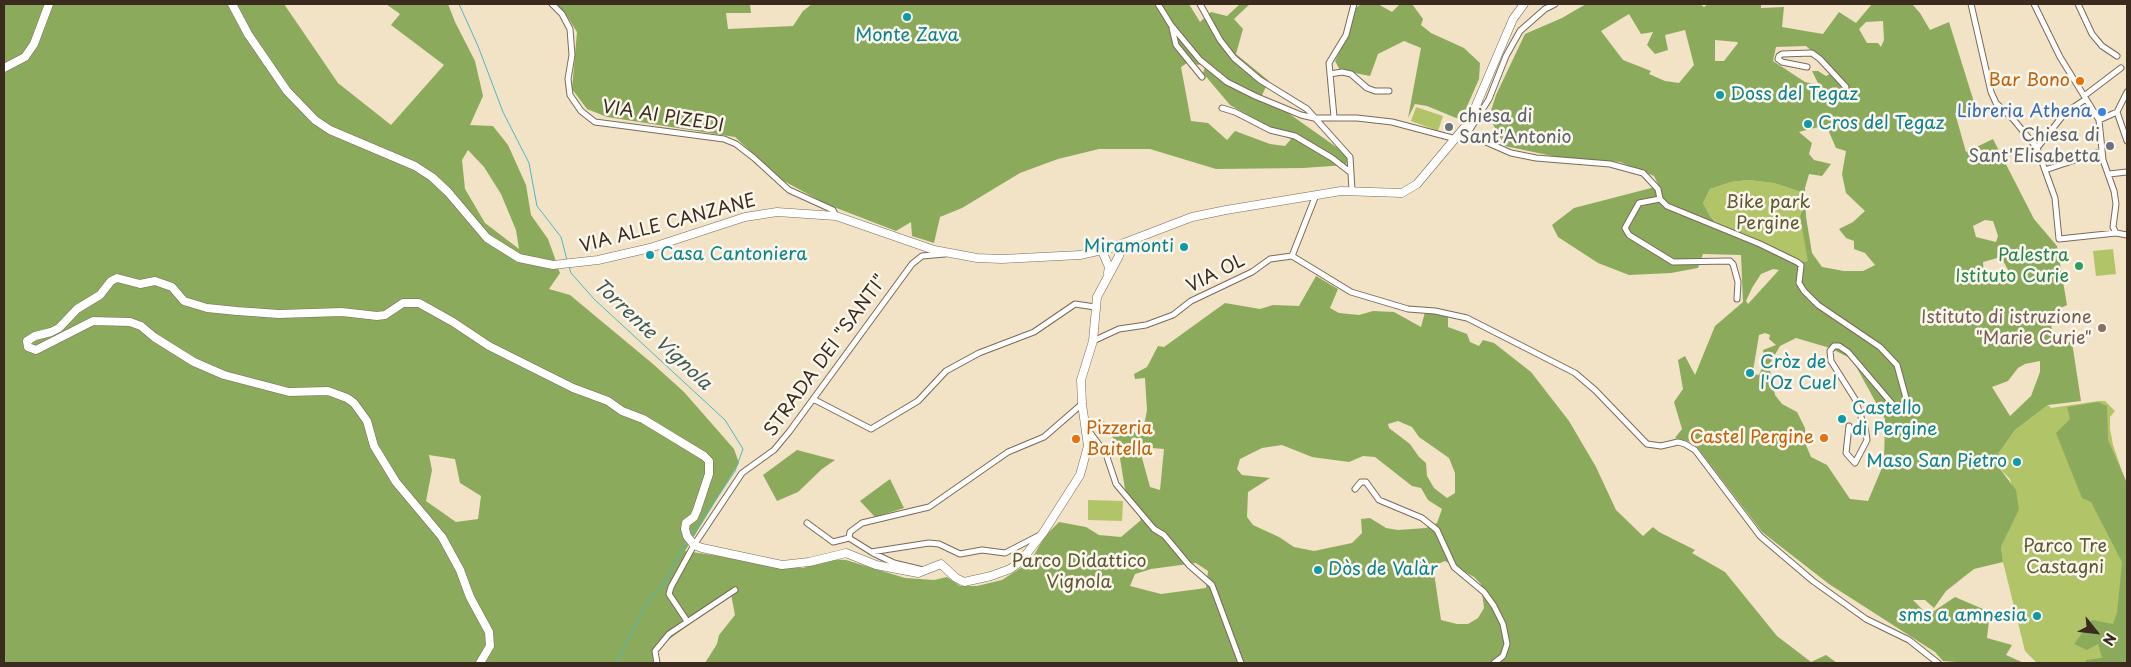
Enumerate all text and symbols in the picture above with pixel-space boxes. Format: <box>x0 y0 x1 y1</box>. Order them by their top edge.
marker: Monte Zava <box>901 11 913 23</box>
place label: Monte Zava <box>855 25 959 47</box>
place label: Bar Bono <box>1989 70 2070 92</box>
marker: Bar Bono <box>2074 75 2086 87</box>
place label: Doss del Tegaz <box>1730 84 1858 106</box>
marker: Doss del Tegaz <box>1714 89 1726 101</box>
street label: VIA AI PIZEDI <box>601 97 725 137</box>
place label: Libreria Athena <box>1957 101 2092 123</box>
place label: chiesa di Sant'Antonio <box>1459 106 1572 148</box>
marker: Libreria Athena <box>2096 106 2108 118</box>
place label: Cros del Tegaz <box>1818 113 1944 135</box>
marker: Cros del Tegaz <box>1802 118 1814 130</box>
marker: chiesa di Sant'Antonio <box>1443 121 1455 133</box>
place label: Chiesa di Sant'Elisabetta <box>1968 125 2100 168</box>
marker: Chiesa di Sant'Elisabetta <box>2104 140 2116 152</box>
street label: VIA ALLE CANZANE <box>578 190 758 258</box>
park label: Bike park Pergine <box>1725 192 1811 234</box>
place label: Miramonti <box>1084 236 1174 258</box>
marker: Miramonti <box>1178 241 1190 253</box>
place label: Casa Cantoniera <box>660 244 807 266</box>
place label: Palestra Istituto Curie <box>1955 245 2069 288</box>
marker: Casa Cantoniera <box>644 249 656 261</box>
street label: VIA OL <box>1183 250 1249 298</box>
marker: Palestra Istituto Curie <box>2073 260 2085 272</box>
street label: STRADA DEI "SANTI" <box>760 271 892 441</box>
water label: Torrente Vignola <box>588 275 716 395</box>
place label: Istituto di istruzione "Marie Curie" <box>1921 307 2092 350</box>
marker: Istituto di istruzione "Marie Curie" <box>2096 322 2108 334</box>
place label: Cròz de l'Oz Cuel <box>1760 352 1837 394</box>
marker: Cròz de l'Oz Cuel <box>1744 367 1756 379</box>
place label: Castello di Pergine <box>1852 398 1937 440</box>
marker: Castello di Pergine <box>1836 413 1848 425</box>
place label: Pizzeria Baitella <box>1086 418 1153 460</box>
place label: Castel Pergine <box>1690 427 1814 449</box>
marker: Castel Pergine <box>1818 432 1830 444</box>
marker: Pizzeria Baitella <box>1070 433 1082 445</box>
place label: Maso San Pietro <box>1866 451 2007 473</box>
marker: Maso San Pietro <box>2011 456 2023 468</box>
park label: Parco Tre Castagni <box>2023 536 2107 578</box>
park label: Parco Didattico Vignola <box>1011 551 1147 594</box>
place label: Dòs de Valàr <box>1328 559 1438 581</box>
marker: Dòs de Valàr <box>1312 564 1324 576</box>
place label: sms a amnesia <box>1899 605 2027 627</box>
north arrow <box>2071 607 2121 657</box>
marker: sms a amnesia <box>2031 610 2043 622</box>
text: N <box>2098 630 2121 649</box>

